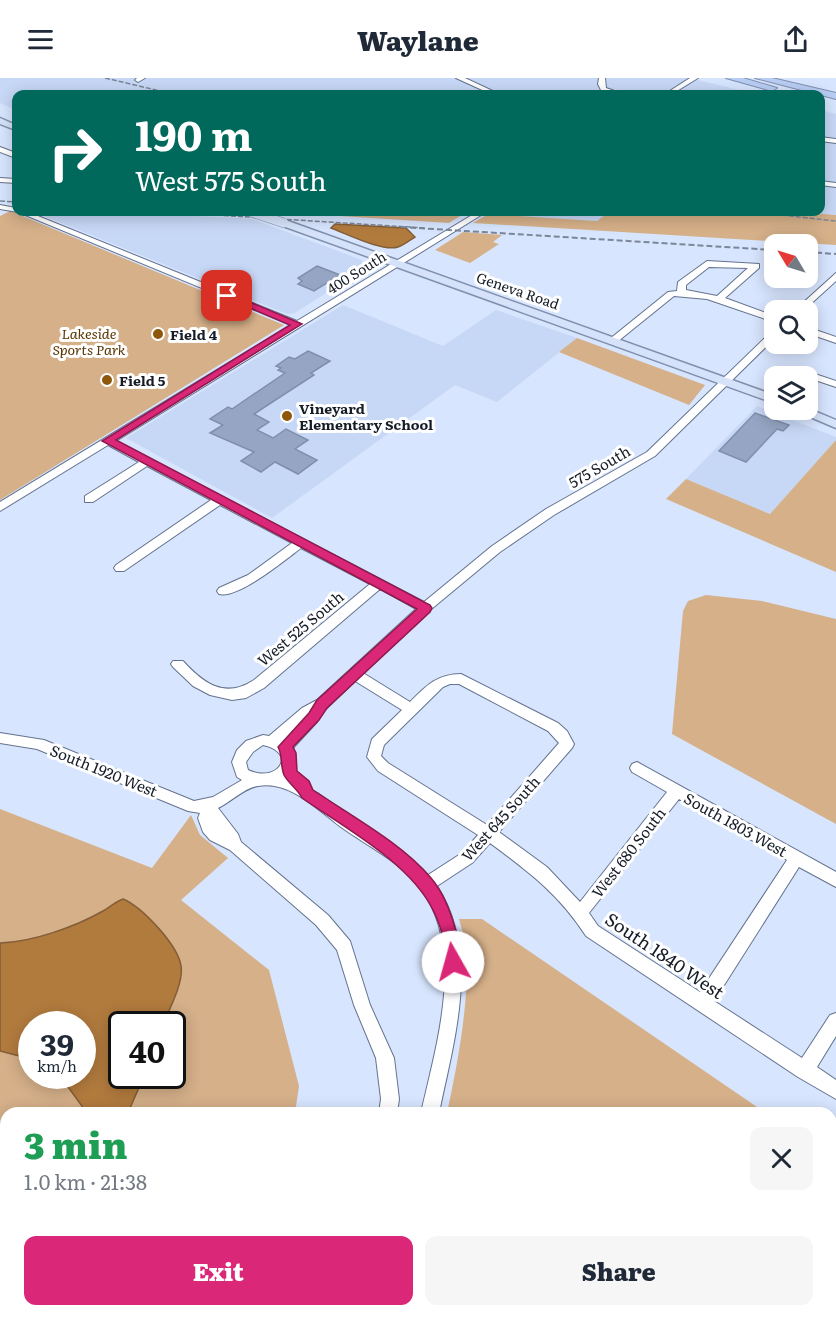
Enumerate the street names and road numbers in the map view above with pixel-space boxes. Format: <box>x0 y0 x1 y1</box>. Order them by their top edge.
street label: 400 South <box>322 246 390 298</box>
street label: Geneva Road <box>474 266 562 314</box>
street label: 575 South <box>564 439 634 493</box>
street label: West 525 South <box>252 585 348 671</box>
street label: South 1920 West <box>47 738 161 802</box>
street label: West 645 South <box>455 770 545 866</box>
street label: South 1803 West <box>680 786 792 862</box>
street label: West 680 South <box>585 802 671 902</box>
street label: South 1840 West <box>600 905 731 1005</box>

